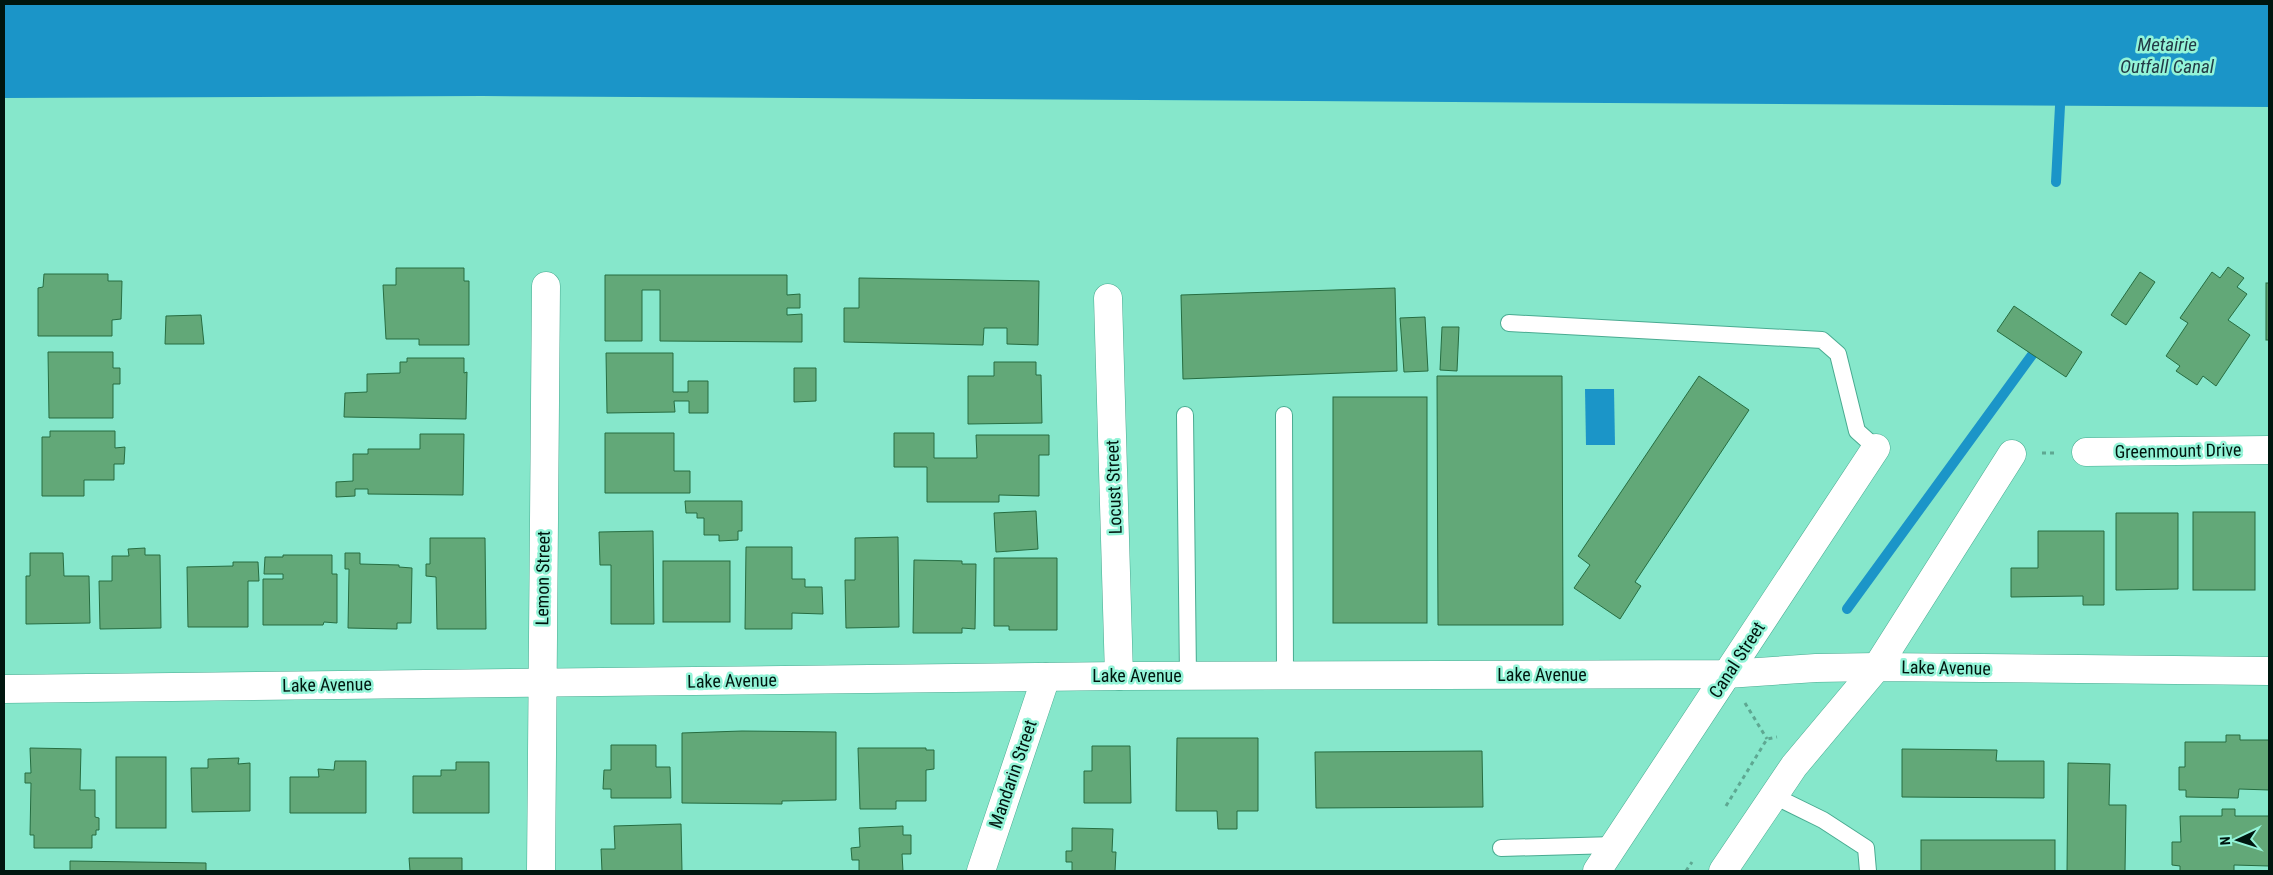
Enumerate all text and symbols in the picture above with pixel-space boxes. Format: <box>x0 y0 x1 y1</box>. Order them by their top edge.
water label: Metairie Outfall Canal <box>2120 33 2215 78</box>
street label: Locust Street <box>1101 439 1126 535</box>
street label: Greenmount Drive <box>2114 439 2242 462</box>
street label: Lemon Street <box>531 531 554 625</box>
street label: Canal Street <box>1704 618 1769 702</box>
street label: Lake Avenue <box>1901 656 1991 679</box>
street label: Lake Avenue <box>1497 664 1587 685</box>
street label: Lake Avenue <box>1092 665 1182 686</box>
street label: Lake Avenue <box>687 669 777 692</box>
street label: Lake Avenue <box>282 673 372 696</box>
street label: Mandarin Street <box>984 717 1041 831</box>
north arrow <box>2213 815 2263 865</box>
text: N <box>2217 836 2233 846</box>

